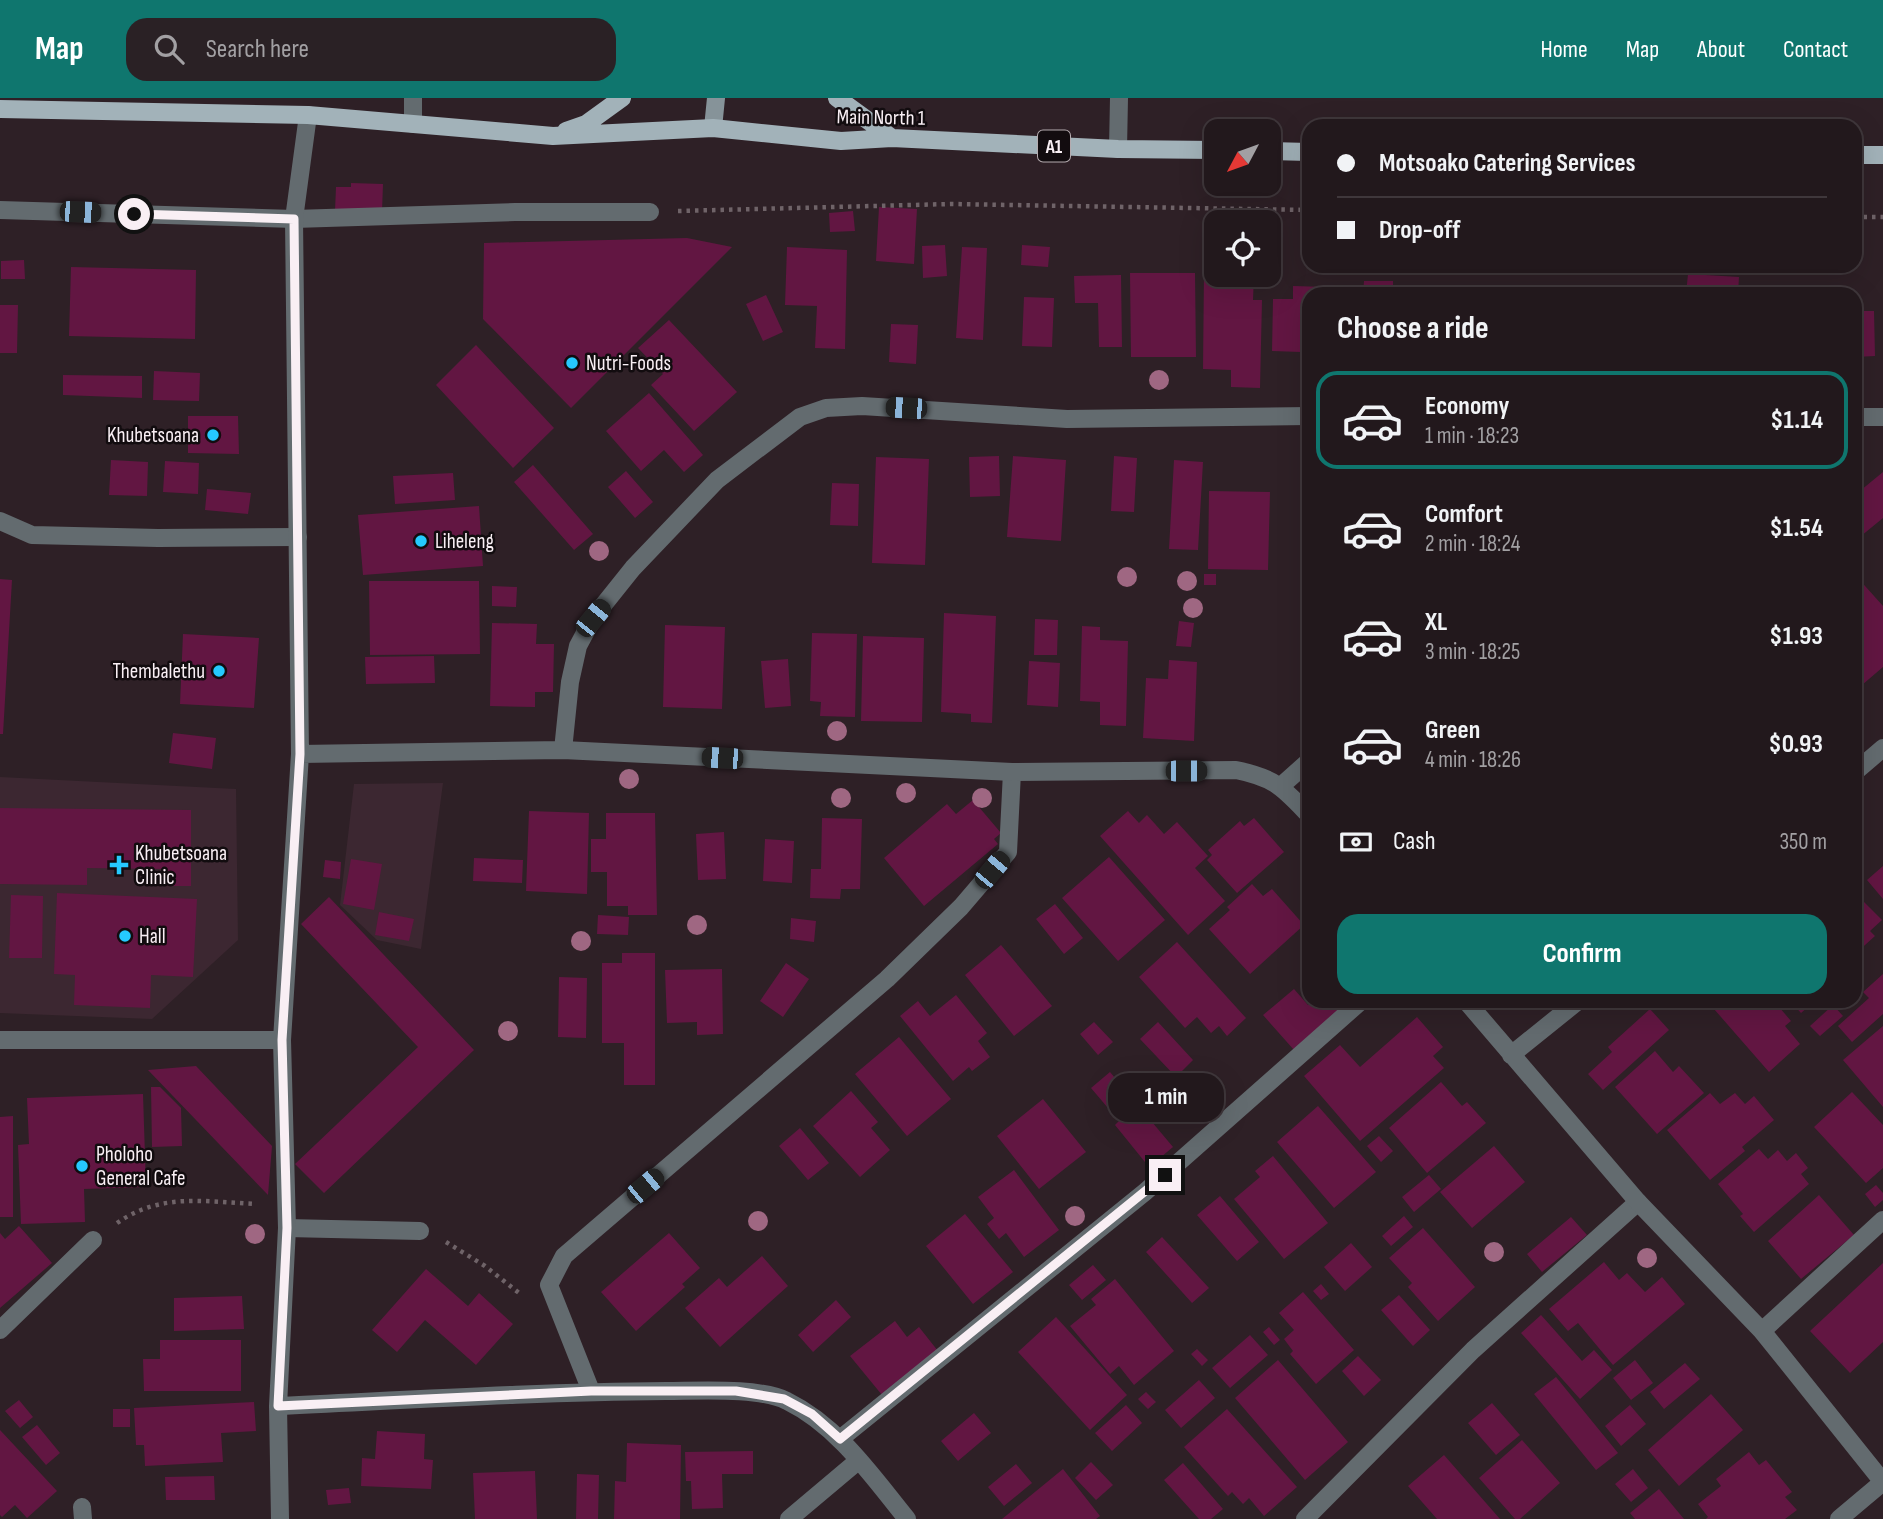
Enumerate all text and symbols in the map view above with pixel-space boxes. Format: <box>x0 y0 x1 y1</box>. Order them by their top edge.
search box <box>126 18 616 81</box>
text: Map <box>35 29 84 69</box>
icon: search <box>150 30 188 68</box>
text: Search here <box>206 34 309 65</box>
text: Home <box>1540 35 1588 64</box>
text: Map <box>1626 35 1659 64</box>
text: About <box>1697 35 1745 64</box>
text: Contact <box>1783 35 1848 64</box>
street label: Main North 1 <box>836 104 926 131</box>
north arrow <box>1204 119 1281 196</box>
map controls <box>1204 119 1281 287</box>
road number: A1 <box>1038 130 1070 162</box>
text: Motsoako Catering Services <box>1379 148 1636 179</box>
route start <box>118 198 150 230</box>
car <box>59 201 102 223</box>
button: locate <box>1204 210 1281 287</box>
text: Drop-off <box>1379 215 1460 246</box>
text: Choose a ride <box>1337 309 1489 348</box>
place label: Nutri-Foods <box>586 351 671 376</box>
marker: Nutri-Foods <box>564 355 580 371</box>
icon: car <box>1341 389 1404 452</box>
text: Economy <box>1425 391 1509 422</box>
car <box>885 396 928 420</box>
text: $1.14 <box>1770 405 1823 436</box>
text: 1 min · 18:23 <box>1425 422 1519 450</box>
place label: Khubetsoana <box>107 423 199 448</box>
marker: Khubetsoana <box>205 427 221 443</box>
icon: car <box>1341 497 1404 560</box>
text: Comfort <box>1425 499 1503 530</box>
text: $1.54 <box>1769 513 1823 544</box>
place label: Liheleng <box>435 529 494 554</box>
text: 2 min · 18:24 <box>1425 530 1520 558</box>
marker: Liheleng <box>413 533 429 549</box>
car <box>572 595 615 641</box>
icon: car <box>1341 605 1404 668</box>
text: XL <box>1425 607 1447 638</box>
text: $1.93 <box>1769 621 1823 652</box>
text: 3 min · 18:25 <box>1425 638 1520 666</box>
place label: Thembalethu <box>113 659 205 684</box>
marker: Thembalethu <box>211 663 227 679</box>
icon: car <box>1341 713 1404 776</box>
text: Green <box>1425 715 1480 746</box>
text: $0.93 <box>1768 729 1823 760</box>
car <box>701 746 744 770</box>
text: 4 min · 18:26 <box>1425 746 1521 774</box>
car <box>1166 761 1208 782</box>
icon: cash <box>1337 823 1375 861</box>
text: Cash <box>1393 826 1436 857</box>
text: 350 m <box>1779 828 1827 856</box>
place label: Khubetsoana Clinic <box>135 841 227 890</box>
car <box>971 847 1014 893</box>
marker: Khubetsoana Clinic <box>109 855 129 875</box>
button: Confirm <box>1337 914 1827 994</box>
place label: Hall <box>139 924 166 949</box>
marker: Hall <box>117 928 133 944</box>
callout: 1 min <box>1107 1074 1223 1122</box>
text: 1 min <box>1145 1083 1187 1111</box>
place label: Pholoho General Cafe <box>96 1142 185 1191</box>
marker: Pholoho General Cafe <box>74 1158 90 1174</box>
route end <box>1149 1159 1181 1191</box>
car <box>623 1164 668 1208</box>

